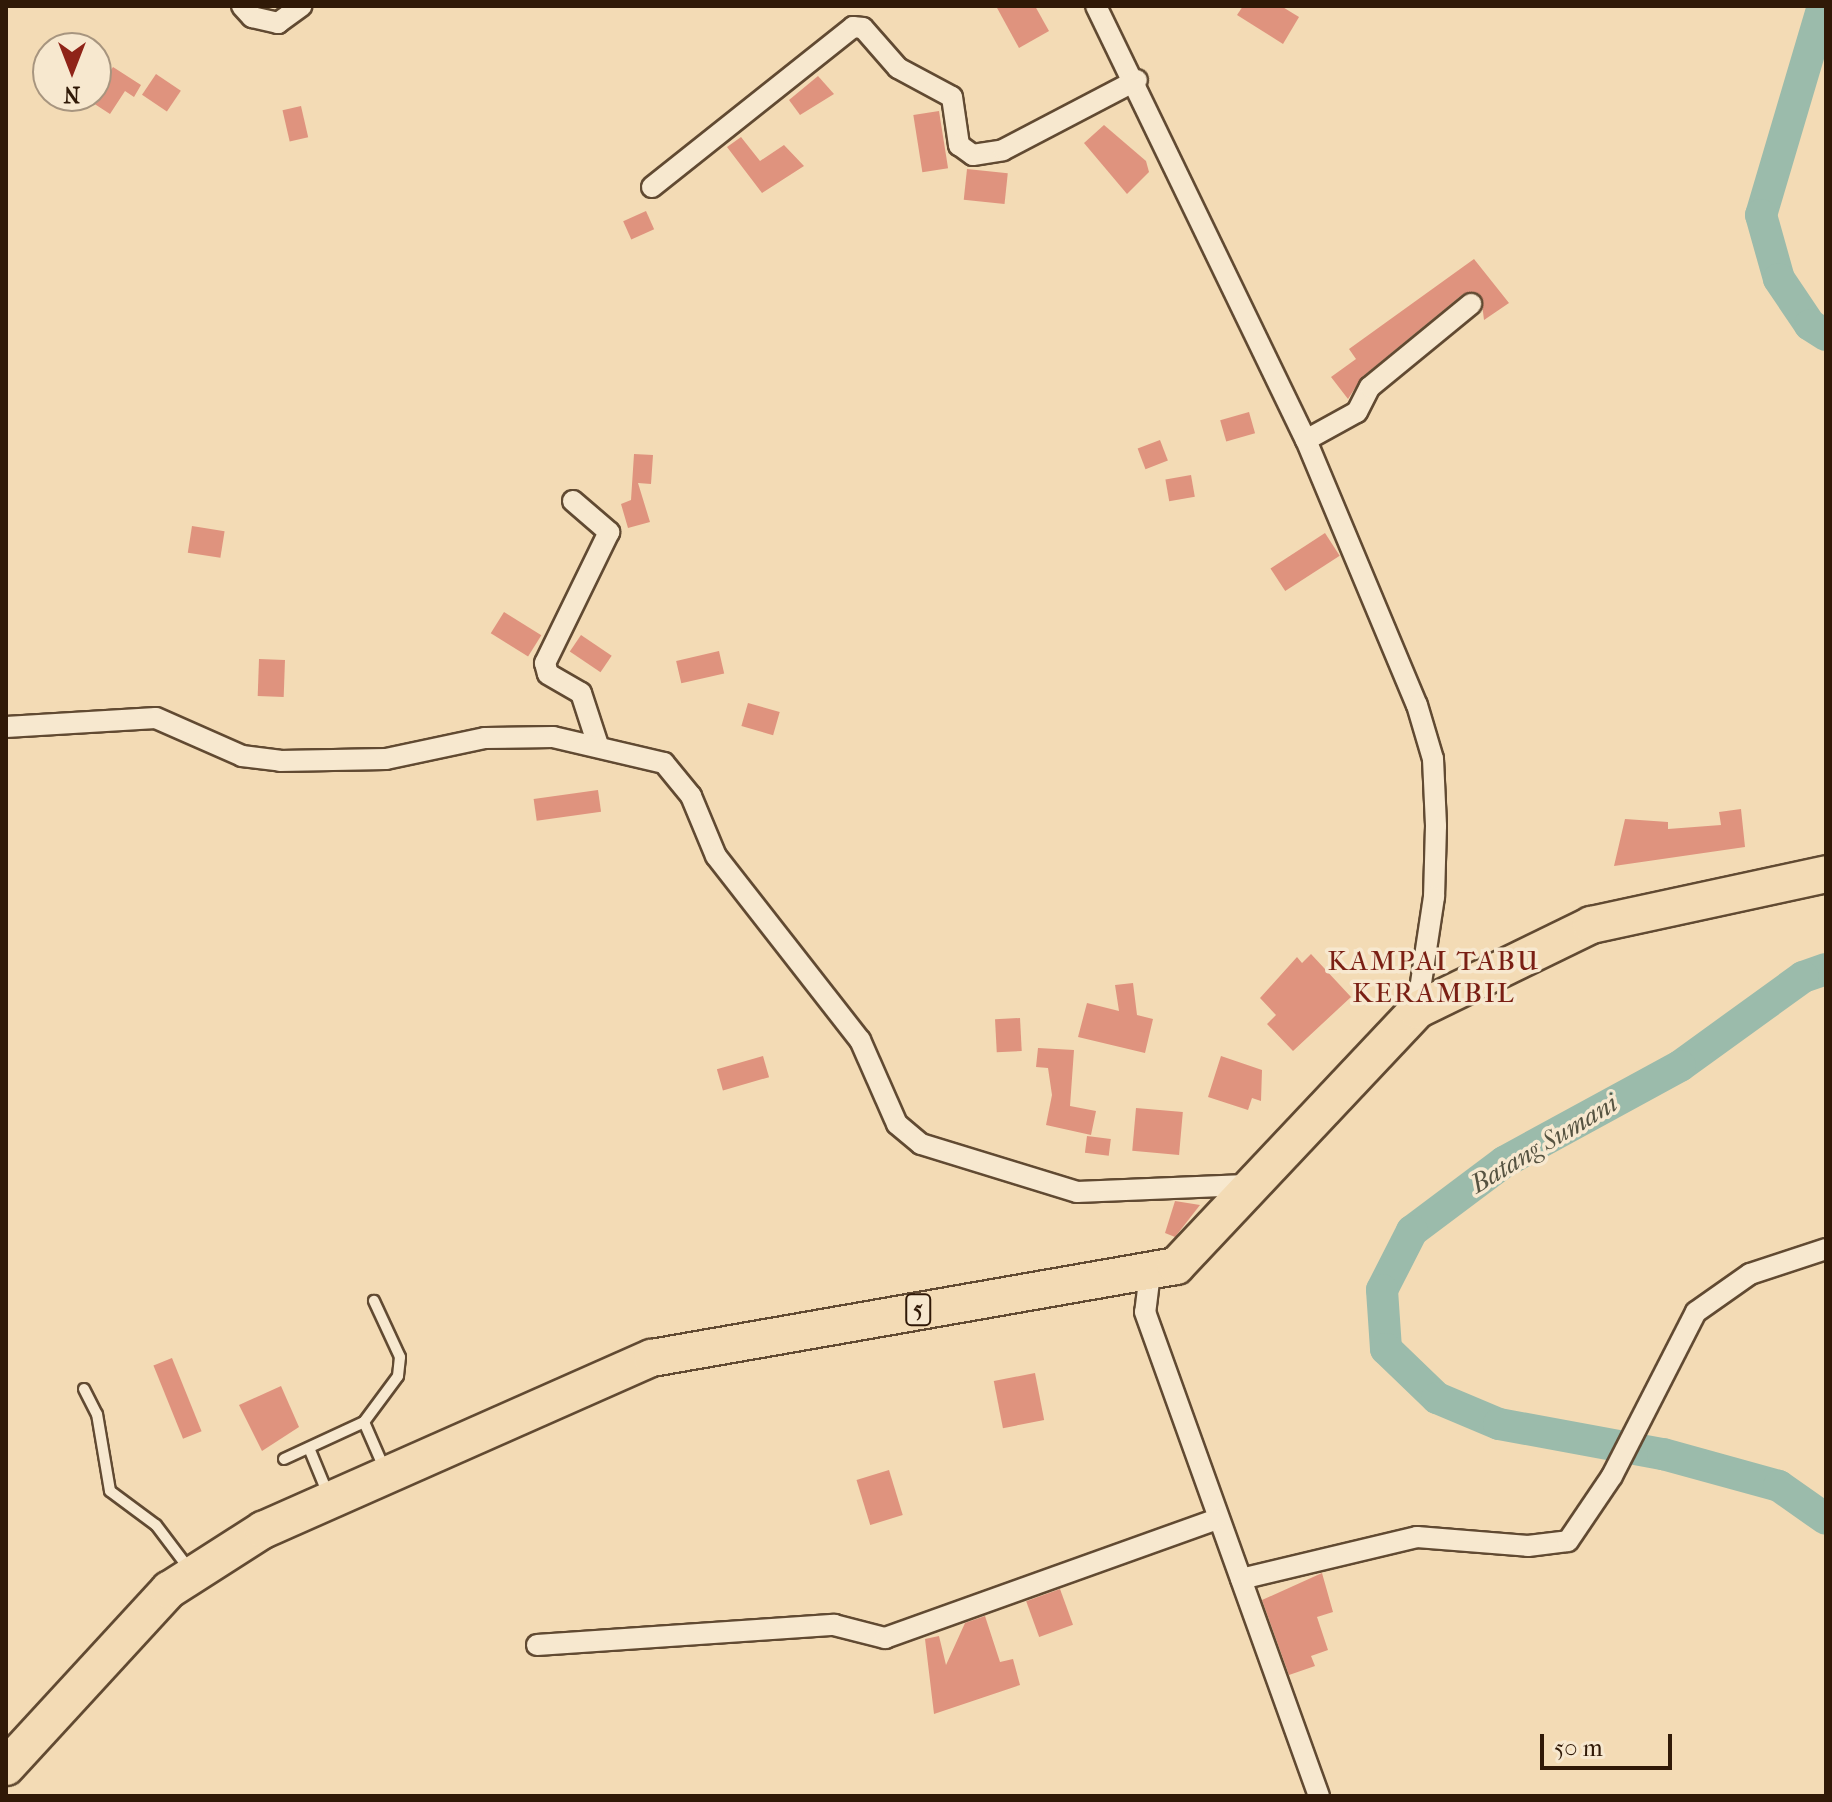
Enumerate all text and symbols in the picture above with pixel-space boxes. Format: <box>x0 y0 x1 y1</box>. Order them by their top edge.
north arrow <box>32 32 112 112</box>
text: N <box>64 81 80 107</box>
district label: KAMPAI TABU KERAMBIL <box>1327 944 1541 1010</box>
water label: Batang Sumani <box>1465 1088 1623 1200</box>
road number: 5 <box>904 1292 932 1328</box>
scale bar <box>1544 1718 1676 1768</box>
text: 50 m <box>1554 1734 1603 1762</box>

